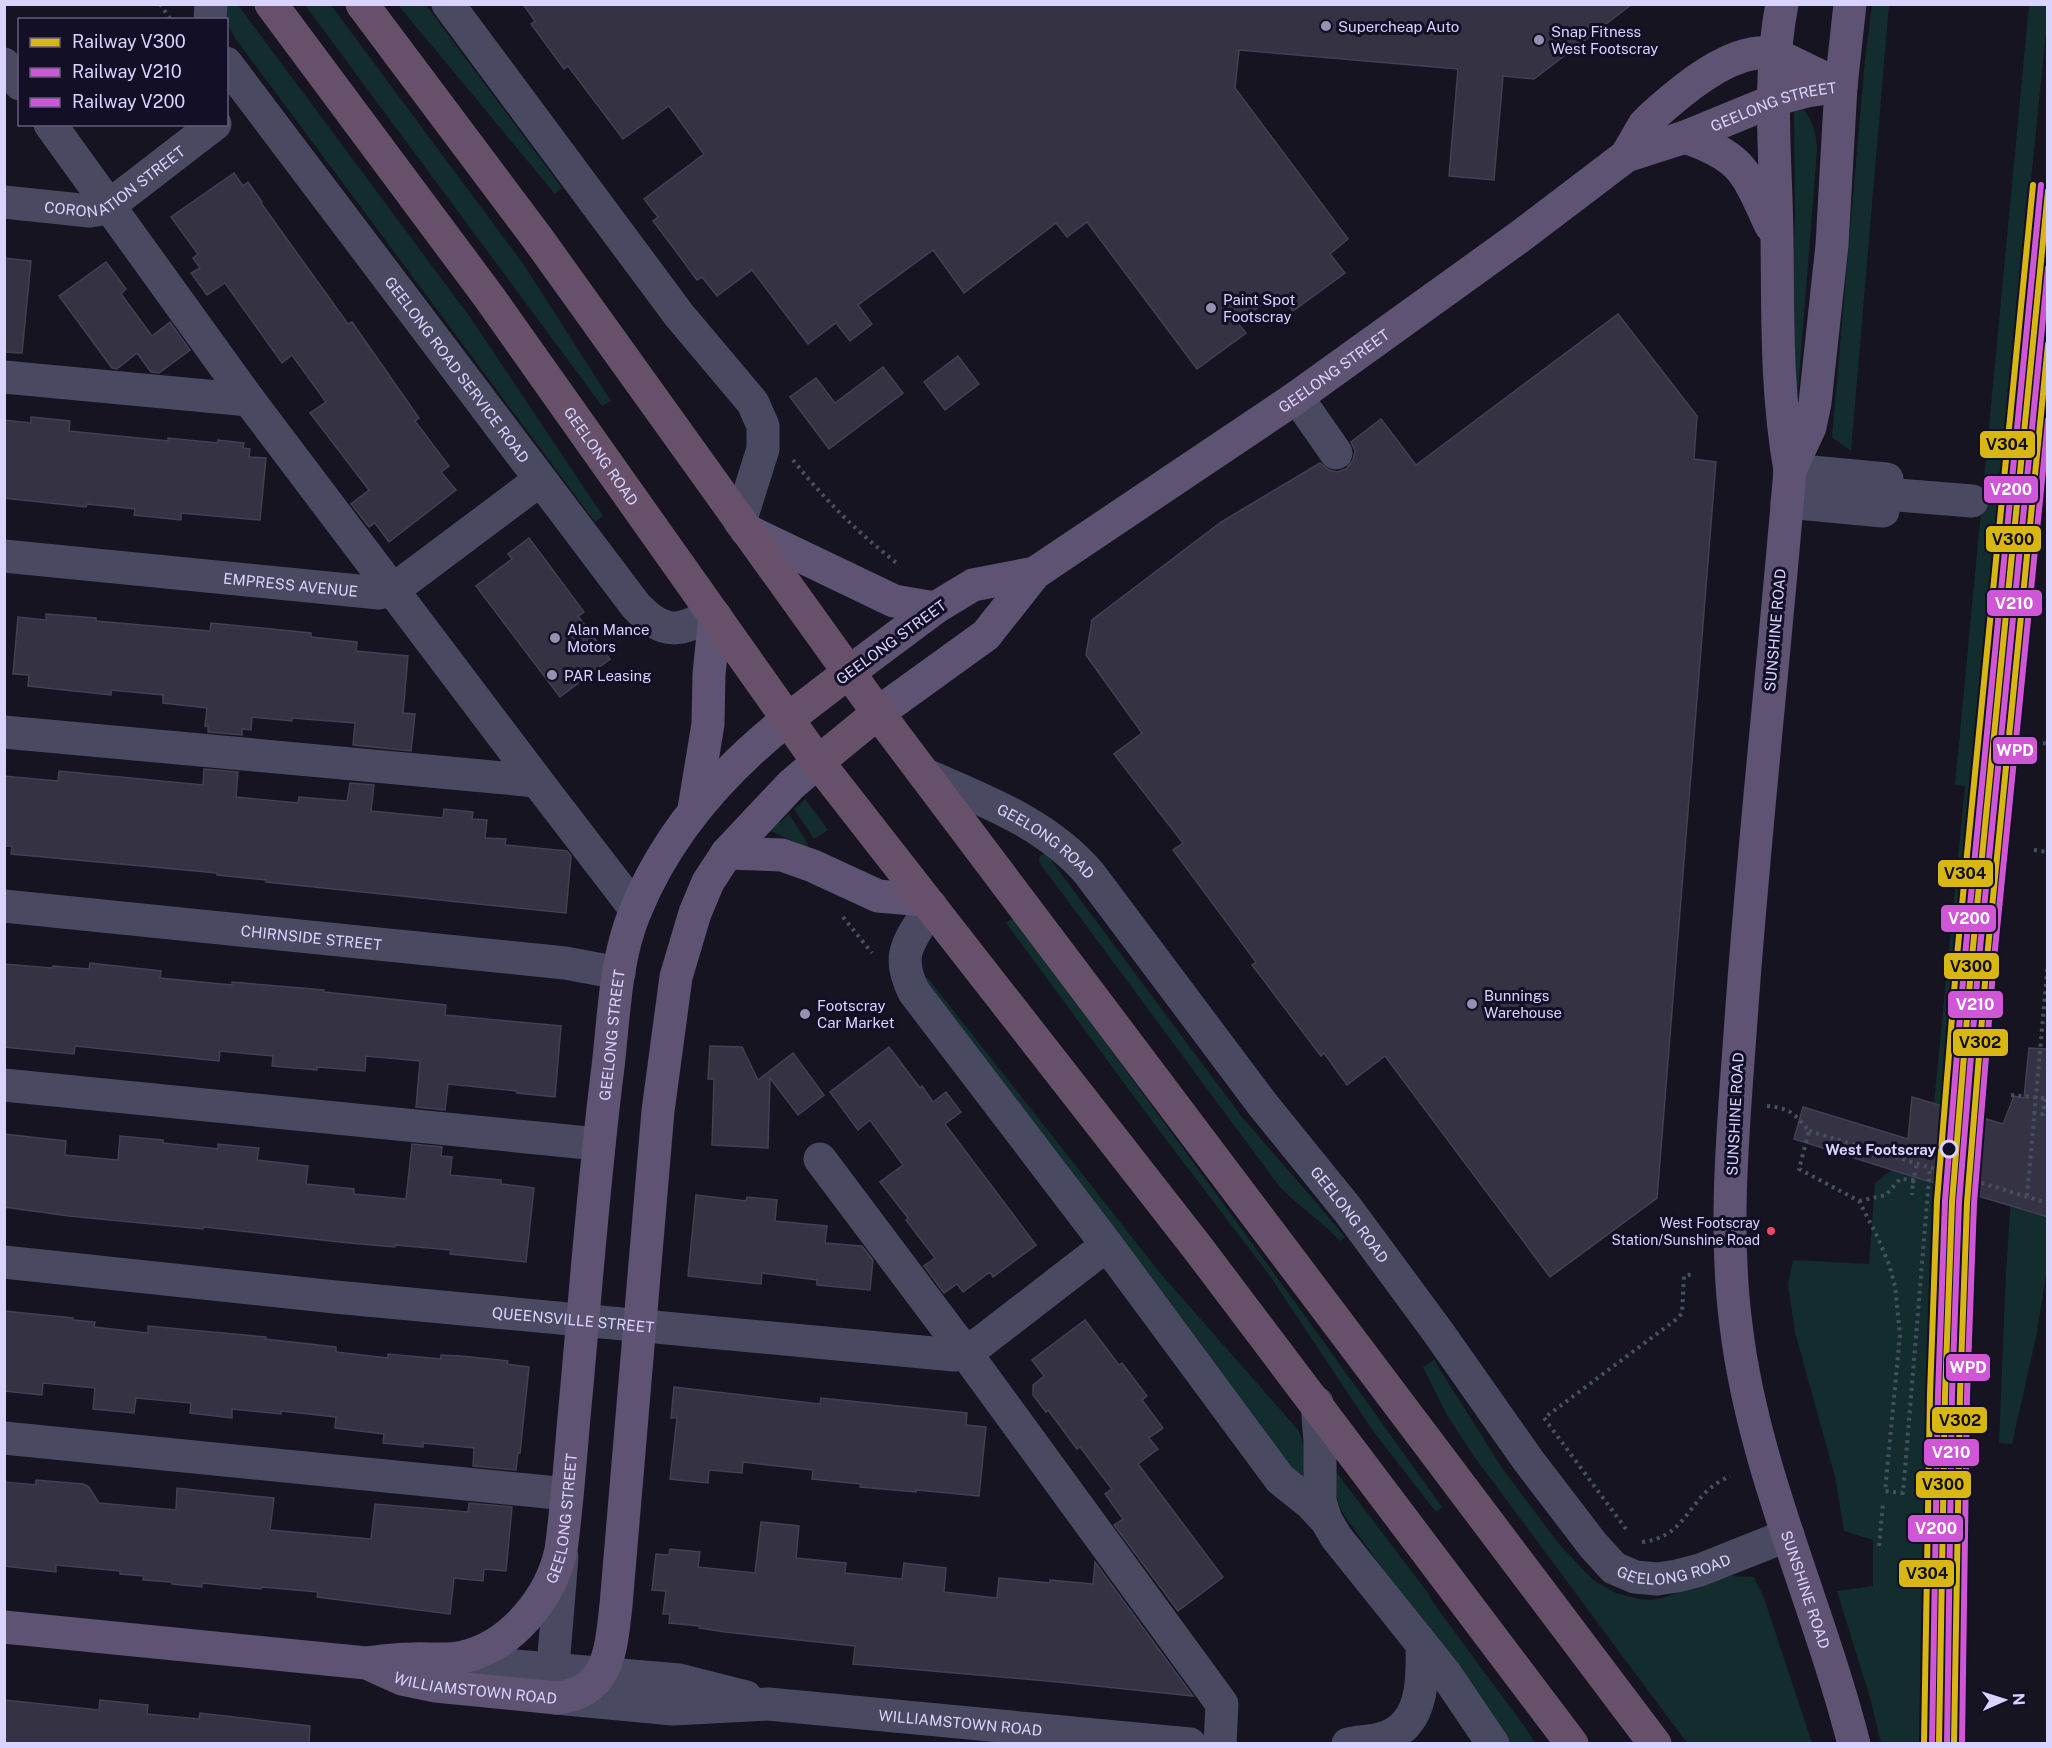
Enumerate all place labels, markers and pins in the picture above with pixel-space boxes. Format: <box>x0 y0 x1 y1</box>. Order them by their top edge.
place label: Supercheap Auto <box>1338 18 1459 35</box>
marker: Supercheap Auto <box>1319 19 1333 33</box>
place label: Snap Fitness West Footscray <box>1551 23 1658 57</box>
marker: Snap Fitness West Footscray <box>1532 33 1546 47</box>
place label: Paint Spot Footscray <box>1223 291 1295 325</box>
marker: Paint Spot Footscray <box>1204 301 1218 315</box>
place label: Alan Mance Motors <box>567 621 650 655</box>
marker: Alan Mance Motors <box>548 631 562 645</box>
place label: PAR Leasing <box>564 667 651 684</box>
marker: PAR Leasing <box>545 668 559 682</box>
place label: Bunnings Warehouse <box>1484 987 1562 1021</box>
place label: Footscray Car Market <box>817 997 895 1031</box>
marker: Bunnings Warehouse <box>1465 997 1479 1011</box>
marker: Footscray Car Market <box>798 1007 812 1021</box>
marker: West Footscray <box>1940 1140 1958 1158</box>
place label: West Footscray <box>1825 1141 1937 1158</box>
place label: West Footscray Station/Sunshine Road <box>1611 1215 1761 1248</box>
marker: West Footscray Station/Sunshine Road <box>1765 1225 1777 1237</box>

